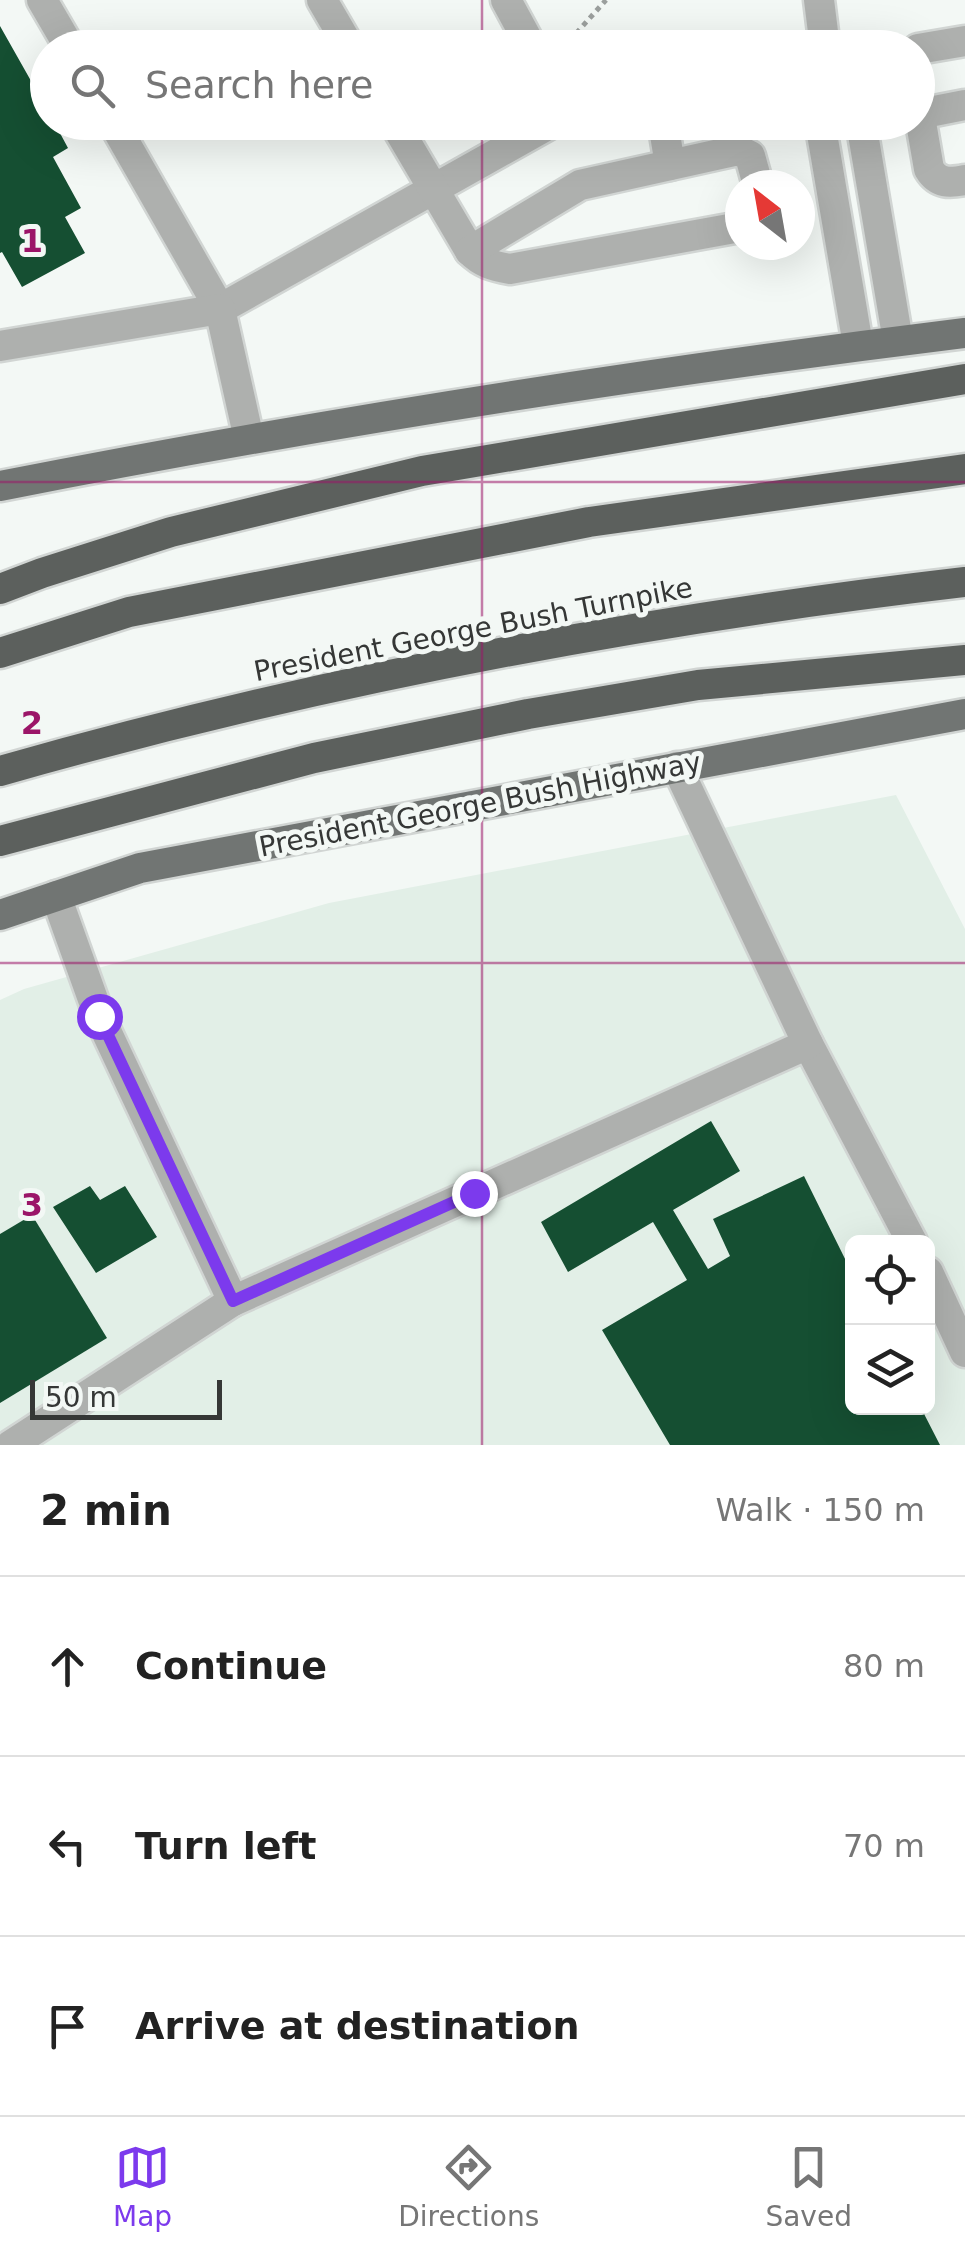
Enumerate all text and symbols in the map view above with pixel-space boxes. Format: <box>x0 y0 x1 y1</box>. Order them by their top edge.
search box <box>30 30 935 140</box>
icon: search <box>65 58 120 113</box>
text: Search here <box>145 63 373 107</box>
north arrow <box>725 170 815 260</box>
text: 1 <box>21 222 43 260</box>
street label: President George Bush Turnpike <box>251 571 695 688</box>
text: 2 <box>21 704 43 742</box>
street label: President George Bush Highway <box>256 745 704 864</box>
route start <box>77 994 123 1040</box>
route end <box>452 1171 498 1217</box>
text: 3 <box>21 1186 43 1224</box>
map controls <box>845 1235 935 1415</box>
button: locate <box>845 1235 935 1325</box>
button: layers <box>845 1325 935 1415</box>
scale bar <box>30 1375 222 1420</box>
text: 50 m <box>45 1381 117 1414</box>
text: 2 min <box>40 1486 172 1535</box>
text: Walk · 150 m <box>715 1491 925 1529</box>
icon: ahead <box>40 1639 95 1694</box>
text: Continue <box>135 1644 327 1688</box>
text: 80 m <box>843 1647 925 1685</box>
icon: left <box>40 1819 95 1874</box>
text: Turn left <box>135 1824 316 1868</box>
text: 70 m <box>843 1827 925 1865</box>
icon: arrive <box>40 1999 95 2054</box>
text: Arrive at destination <box>135 2004 580 2048</box>
tab: Map <box>113 2140 172 2233</box>
tab: Directions <box>398 2140 539 2233</box>
tab: Saved <box>765 2140 852 2233</box>

